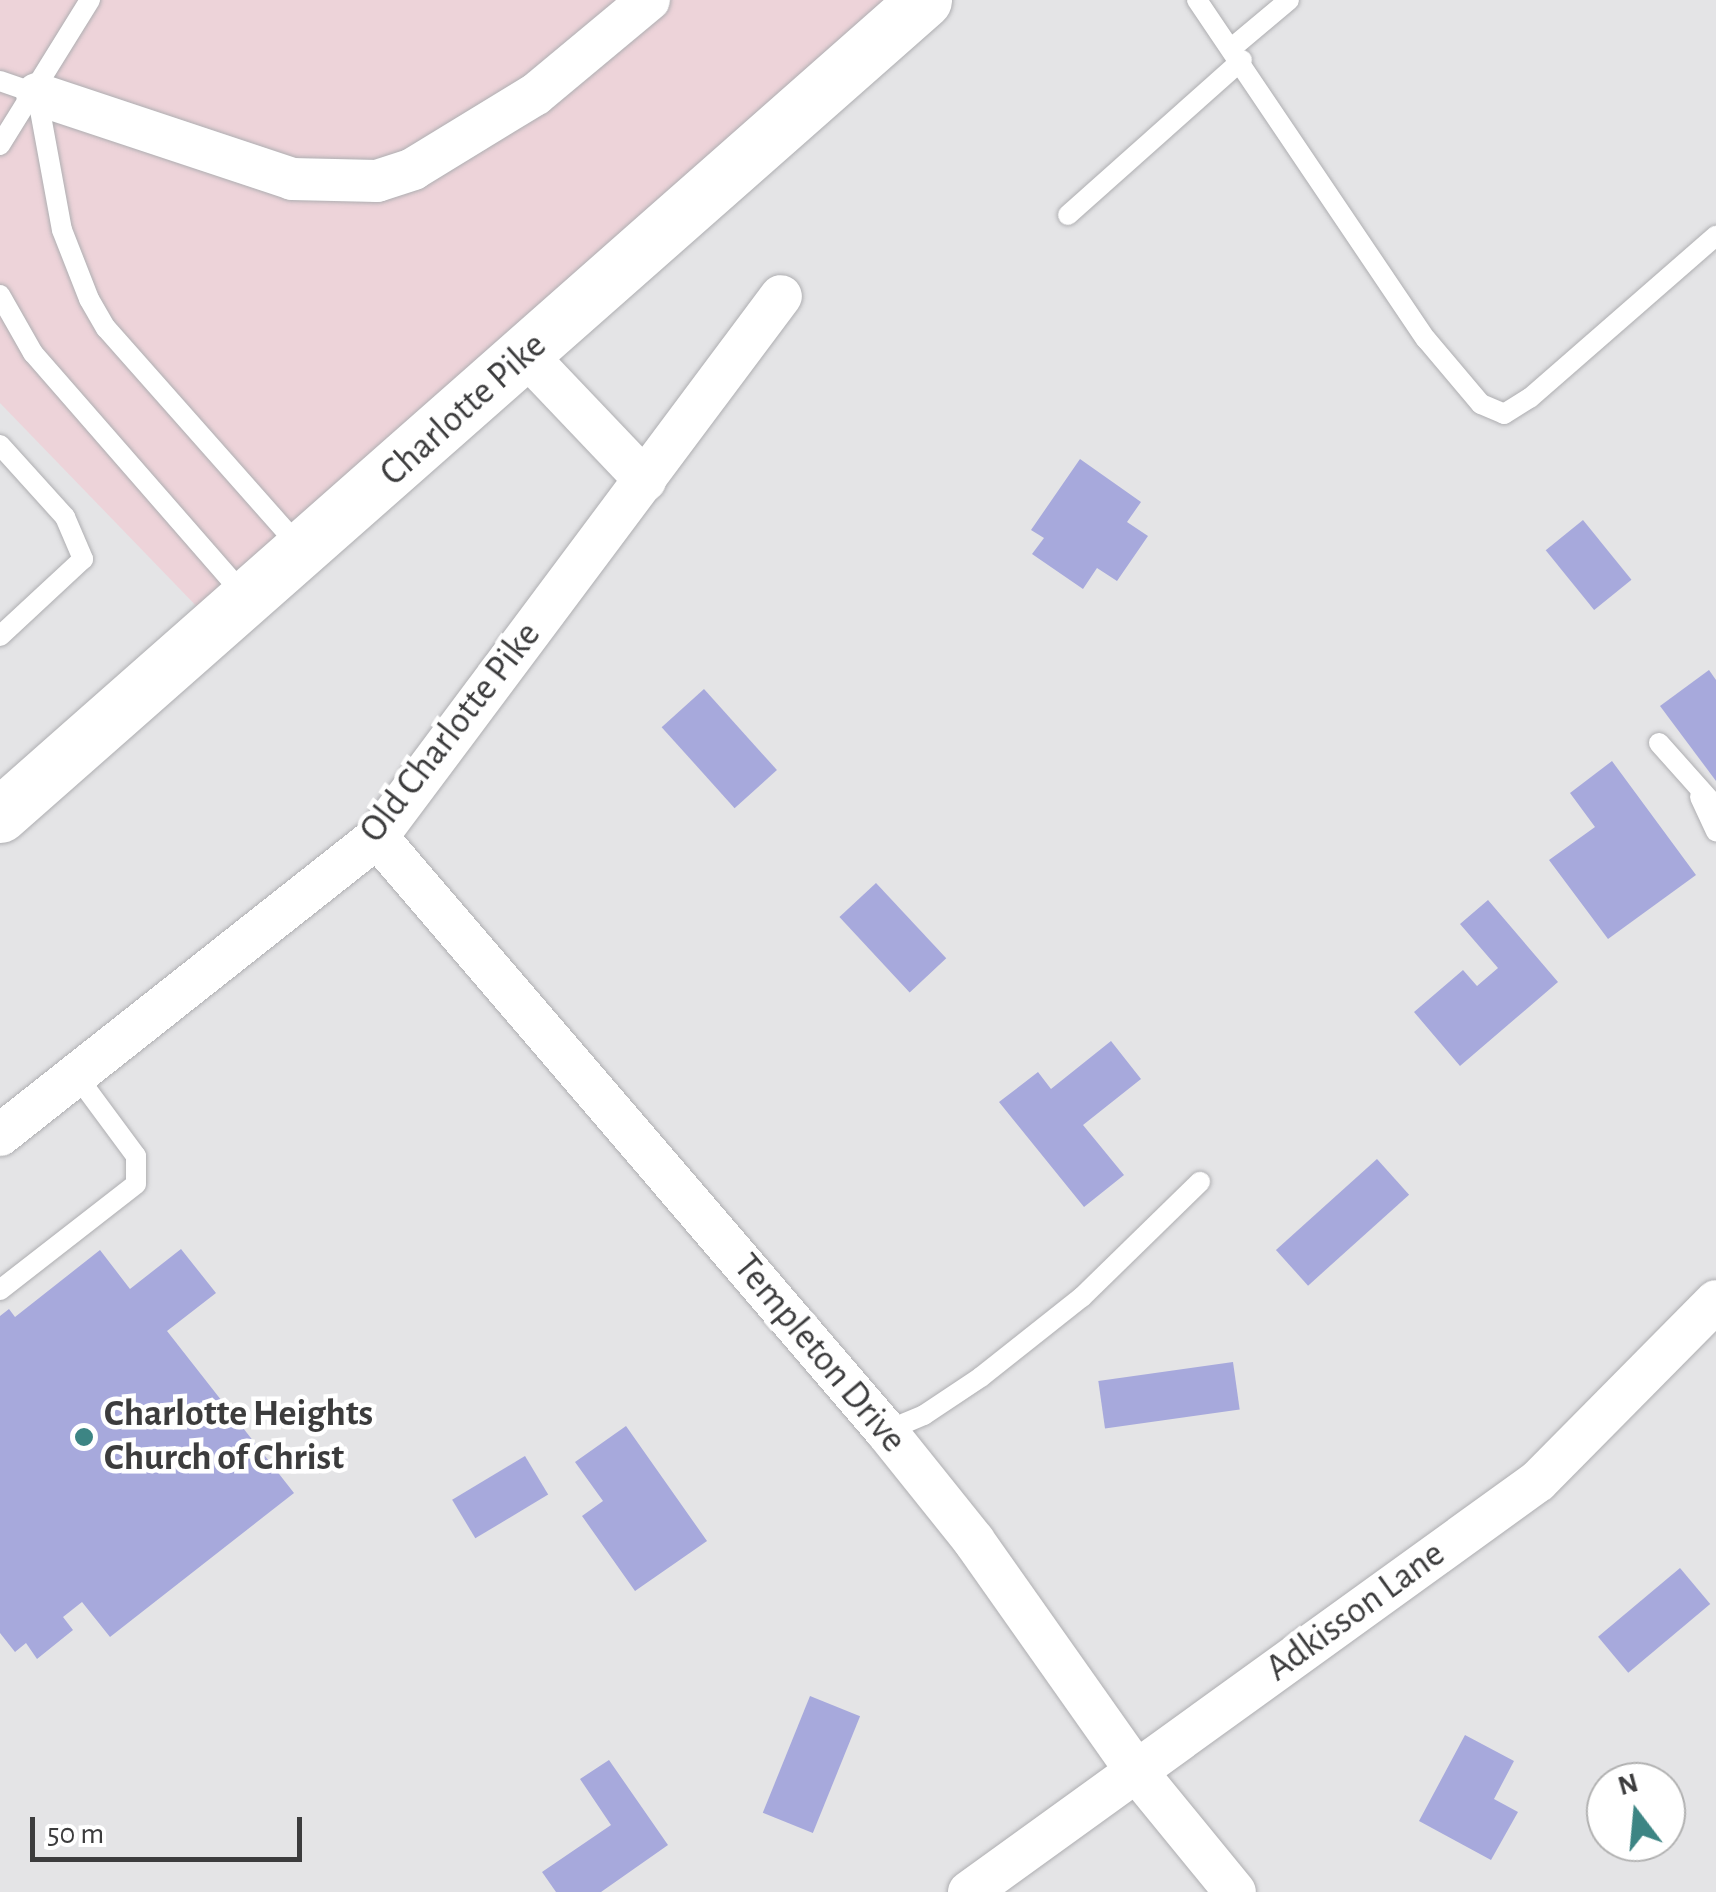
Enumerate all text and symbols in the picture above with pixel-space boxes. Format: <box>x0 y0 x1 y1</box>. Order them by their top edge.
street label: Charlotte Pike <box>372 324 556 496</box>
street label: Old Charlotte Pike <box>351 614 551 852</box>
street label: Templeton Drive <box>723 1245 915 1463</box>
place label: Charlotte Heights Church of Christ <box>104 1392 373 1482</box>
marker: Charlotte Heights Church of Christ <box>73 1426 95 1448</box>
street label: Adkisson Lane <box>1258 1532 1454 1692</box>
north arrow <box>1586 1762 1686 1862</box>
text: N <box>1615 1769 1641 1801</box>
scale bar <box>35 1797 308 1859</box>
text: 50 m <box>47 1819 104 1849</box>

